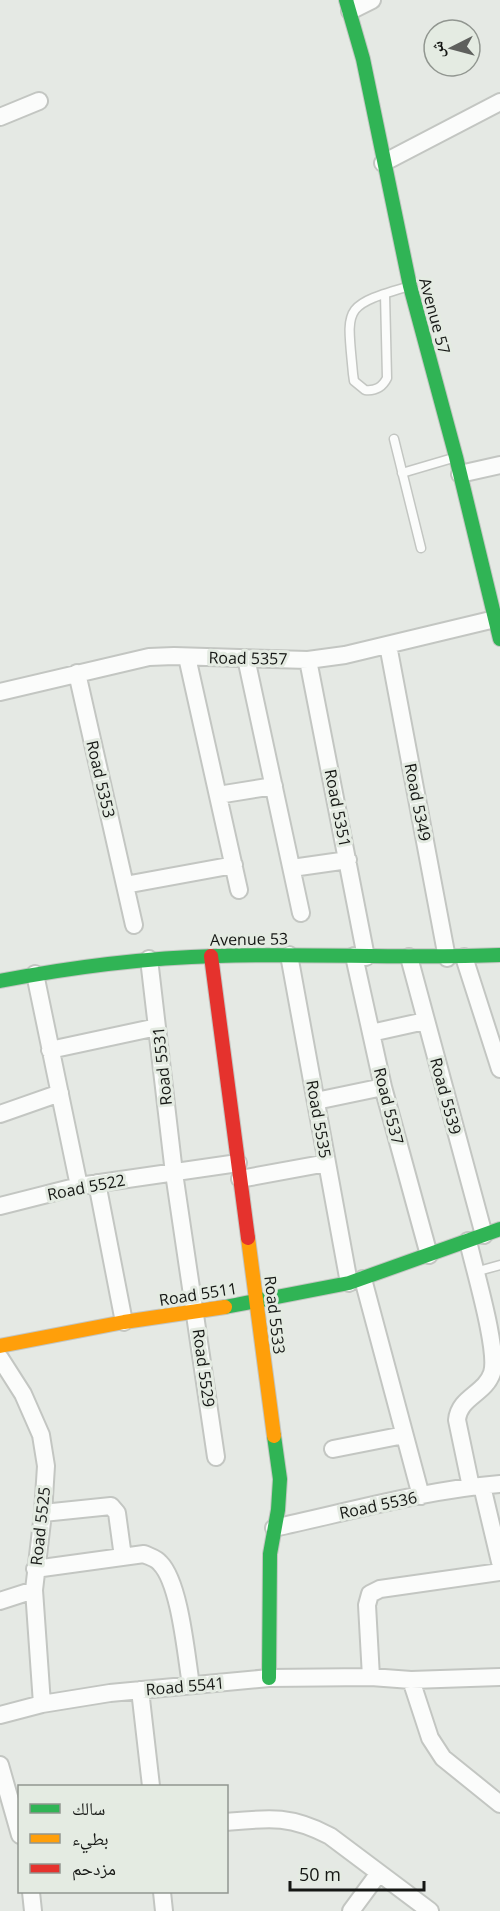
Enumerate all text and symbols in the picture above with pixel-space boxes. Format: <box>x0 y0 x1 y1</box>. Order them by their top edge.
north arrow <box>422 18 482 78</box>
text: ش <box>425 40 449 59</box>
street label: Avenue 57 <box>414 275 456 357</box>
street label: Road 5357 <box>208 646 288 670</box>
street label: Road 5353 <box>81 738 121 820</box>
street label: Road 5349 <box>400 761 436 843</box>
street label: Road 5351 <box>320 767 356 849</box>
street label: Avenue 53 <box>210 927 288 951</box>
street label: Road 5531 <box>147 1026 177 1106</box>
street label: Road 5539 <box>425 1055 467 1137</box>
street label: Road 5537 <box>369 1065 409 1147</box>
street label: Road 5535 <box>301 1078 337 1160</box>
street label: Road 5522 <box>45 1169 127 1205</box>
street label: Road 5533 <box>259 1274 291 1356</box>
street label: Road 5511 <box>157 1277 239 1311</box>
street label: Road 5529 <box>188 1327 220 1409</box>
street label: Road 5525 <box>25 1486 55 1566</box>
street label: Road 5536 <box>337 1486 419 1524</box>
street label: Road 5541 <box>145 1672 225 1700</box>
legend <box>18 1785 228 1893</box>
text: سالك <box>72 1796 105 1820</box>
text: بطيء <box>72 1826 109 1854</box>
scale bar <box>290 1854 424 1892</box>
text: مزدحم <box>72 1856 116 1881</box>
text: 50 m <box>299 1862 341 1886</box>

